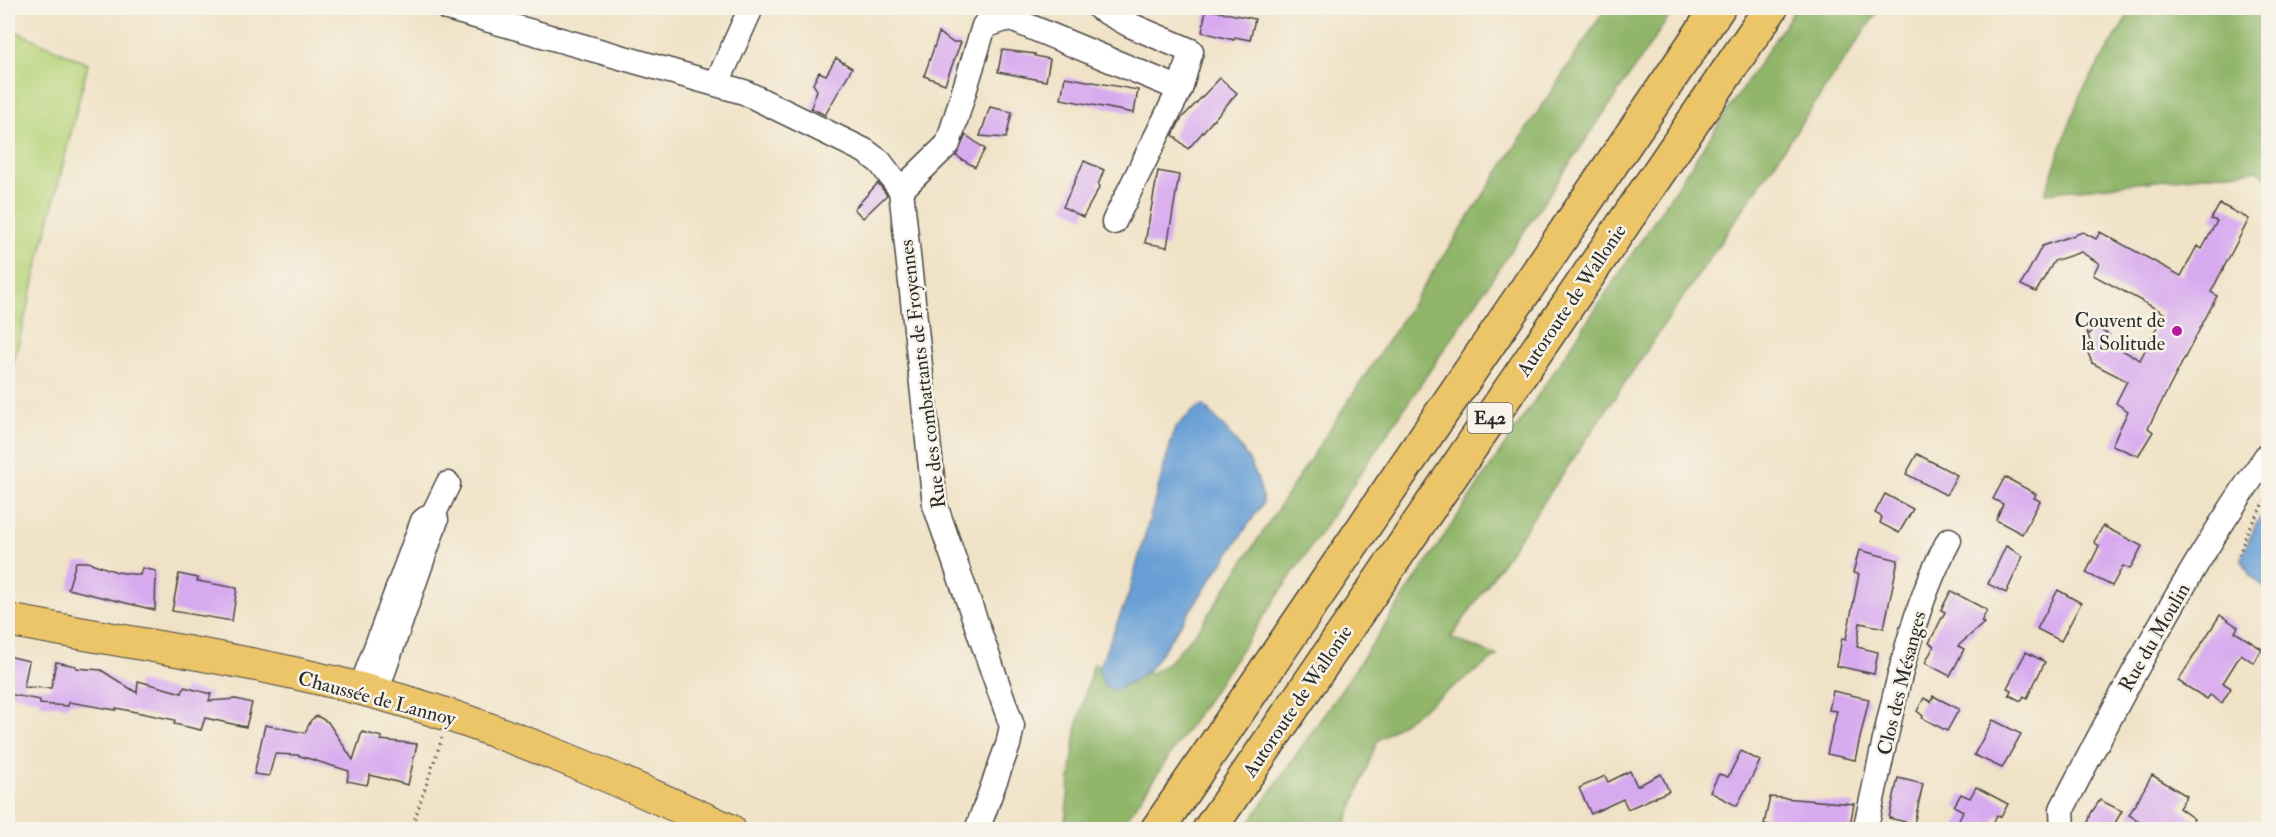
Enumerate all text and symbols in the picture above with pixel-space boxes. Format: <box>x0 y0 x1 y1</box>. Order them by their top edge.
street label: Autoroute de Wallonie <box>1511 219 1632 382</box>
street label: Rue des combattants de Froyennes <box>894 238 951 510</box>
place label: Couvent de la Solitude <box>2074 308 2165 356</box>
marker: Couvent de la Solitude <box>2170 324 2184 338</box>
road number: E42 <box>1468 403 1512 433</box>
street label: Rue du Moulin <box>2113 579 2196 696</box>
street label: Clos des Mésanges <box>1872 608 1931 758</box>
street label: Autoroute de Wallonie <box>1237 620 1358 783</box>
street label: Chaussée de Lannoy <box>295 665 460 732</box>

